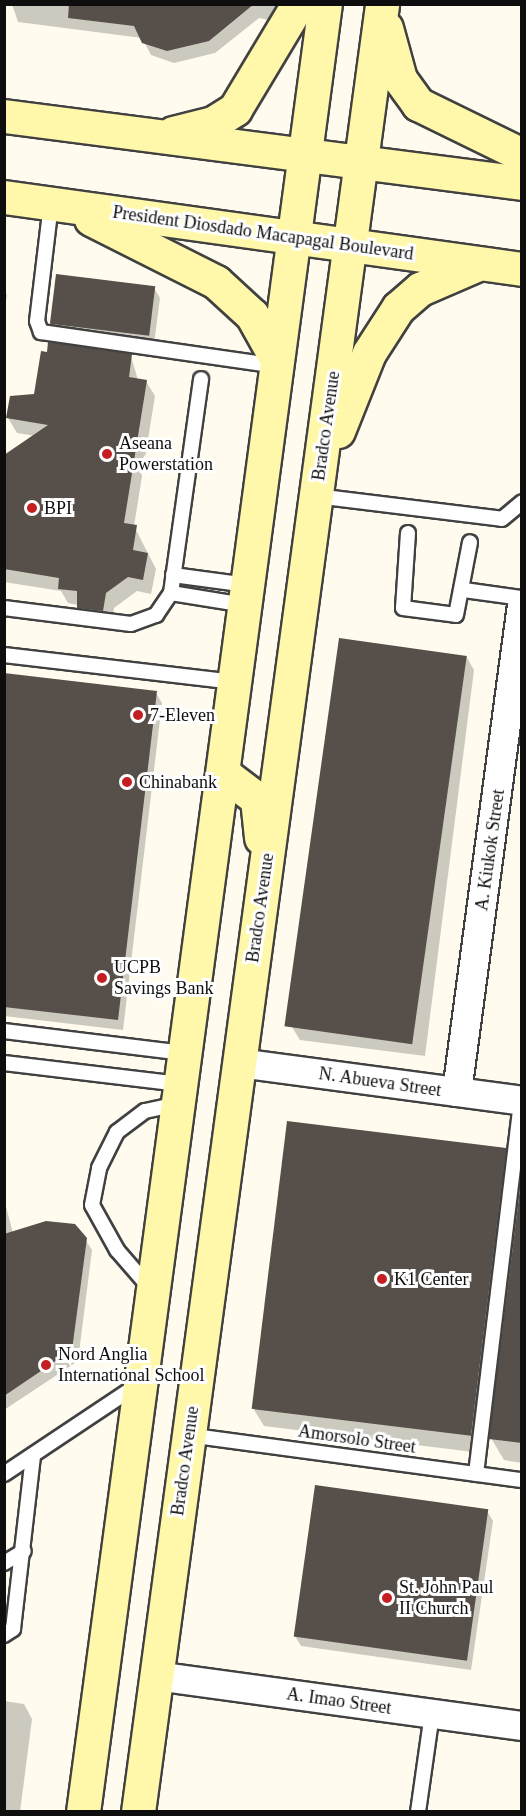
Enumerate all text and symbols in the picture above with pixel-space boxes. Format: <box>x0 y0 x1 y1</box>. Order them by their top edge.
street label: President Diosdado Macapagal Boulevard <box>111 201 415 265</box>
street label: Bradco Avenue <box>308 369 344 483</box>
place label: Aseana Powerstation <box>119 433 213 476</box>
marker: Aseana Powerstation <box>100 447 114 461</box>
place label: BPI <box>44 497 72 519</box>
marker: BPI <box>25 501 39 515</box>
place label: 7-Eleven <box>150 704 215 726</box>
marker: 7-Eleven <box>131 708 145 722</box>
place label: Chinabank <box>139 771 217 793</box>
marker: Chinabank <box>120 775 134 789</box>
street label: A. Kiukok Street <box>471 788 509 912</box>
street label: Bradco Avenue <box>242 851 278 965</box>
place label: UCPB Savings Bank <box>114 957 214 1000</box>
marker: UCPB Savings Bank <box>95 971 109 985</box>
street label: N. Abueva Street <box>317 1063 443 1101</box>
place label: K1 Center <box>394 1268 468 1290</box>
marker: K1 Center <box>375 1272 389 1286</box>
place label: Nord Anglia International School <box>58 1344 204 1386</box>
marker: Nord Anglia International School <box>39 1358 53 1372</box>
street label: Bradco Avenue <box>167 1404 203 1518</box>
street label: Amorsolo Street <box>297 1420 417 1458</box>
place label: St. John Paul II Church <box>399 1577 494 1620</box>
marker: St. John Paul II Church <box>380 1591 394 1605</box>
street label: A. Imao Street <box>285 1683 393 1719</box>

